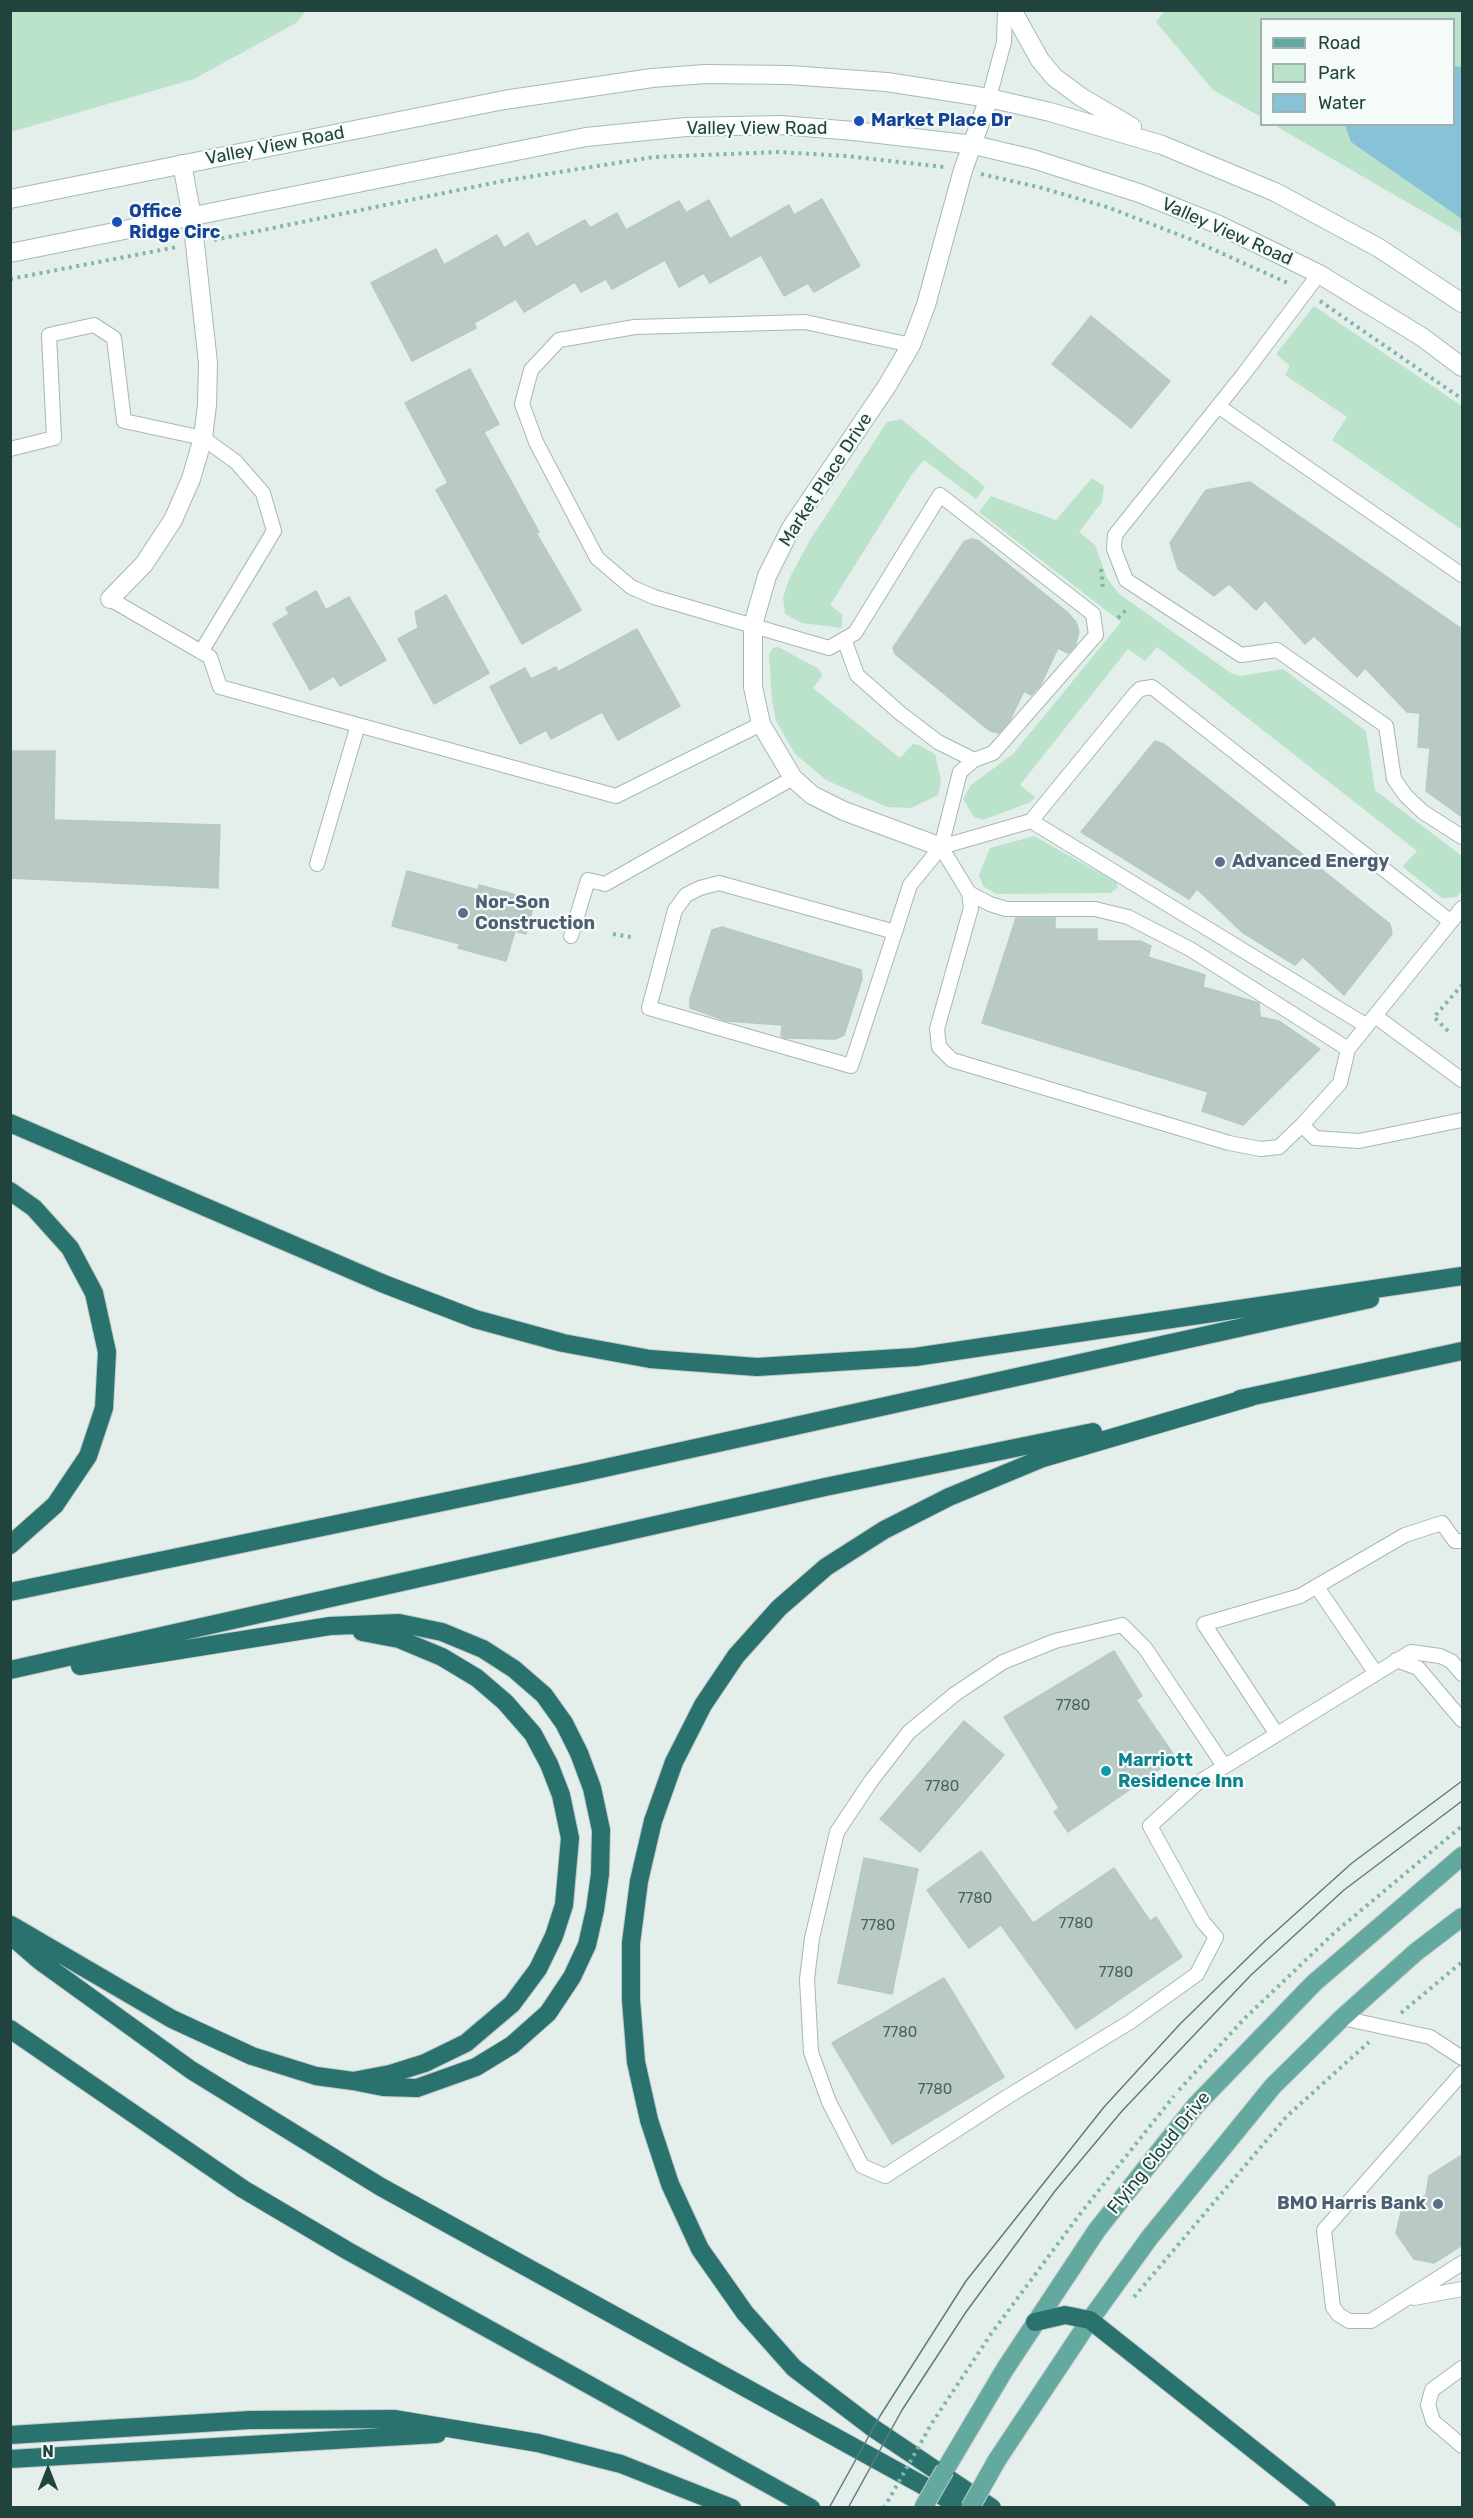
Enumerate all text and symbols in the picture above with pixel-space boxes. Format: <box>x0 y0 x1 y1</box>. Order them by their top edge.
legend <box>1260 18 1455 126</box>
text: Road <box>1318 32 1361 54</box>
text: Park <box>1318 62 1355 84</box>
text: Water <box>1318 92 1366 114</box>
place label: Market Place Dr <box>871 110 1012 132</box>
marker: Market Place Dr <box>852 114 866 128</box>
street label: Valley View Road <box>687 118 827 140</box>
street label: Valley View Road <box>204 122 346 170</box>
street label: Valley View Road <box>1158 193 1296 271</box>
place label: Office Ridge Circ <box>129 201 220 244</box>
marker: Office Ridge Circ <box>110 215 124 229</box>
street label: Market Place Drive <box>775 409 877 551</box>
place label: Advanced Energy <box>1232 851 1389 873</box>
marker: Advanced Energy <box>1213 855 1227 869</box>
place label: Nor-Son Construction <box>475 892 595 934</box>
marker: Nor-Son Construction <box>456 906 470 920</box>
house number: 7780 <box>1056 1697 1090 1715</box>
place label: Marriott Residence Inn <box>1118 1750 1244 1792</box>
marker: Marriott Residence Inn <box>1099 1764 1113 1778</box>
house number: 7780 <box>925 1778 959 1796</box>
house number: 7780 <box>958 1890 992 1908</box>
house number: 7780 <box>1059 1915 1093 1933</box>
house number: 7780 <box>861 1917 895 1935</box>
house number: 7780 <box>1099 1964 1133 1982</box>
house number: 7780 <box>883 2024 917 2042</box>
house number: 7780 <box>918 2081 952 2099</box>
street label: Flying Cloud Drive <box>1103 2087 1215 2219</box>
place label: BMO Harris Bank <box>1277 2193 1426 2215</box>
marker: BMO Harris Bank <box>1431 2197 1445 2211</box>
north arrow <box>18 2440 78 2500</box>
text: N <box>42 2442 54 2461</box>

